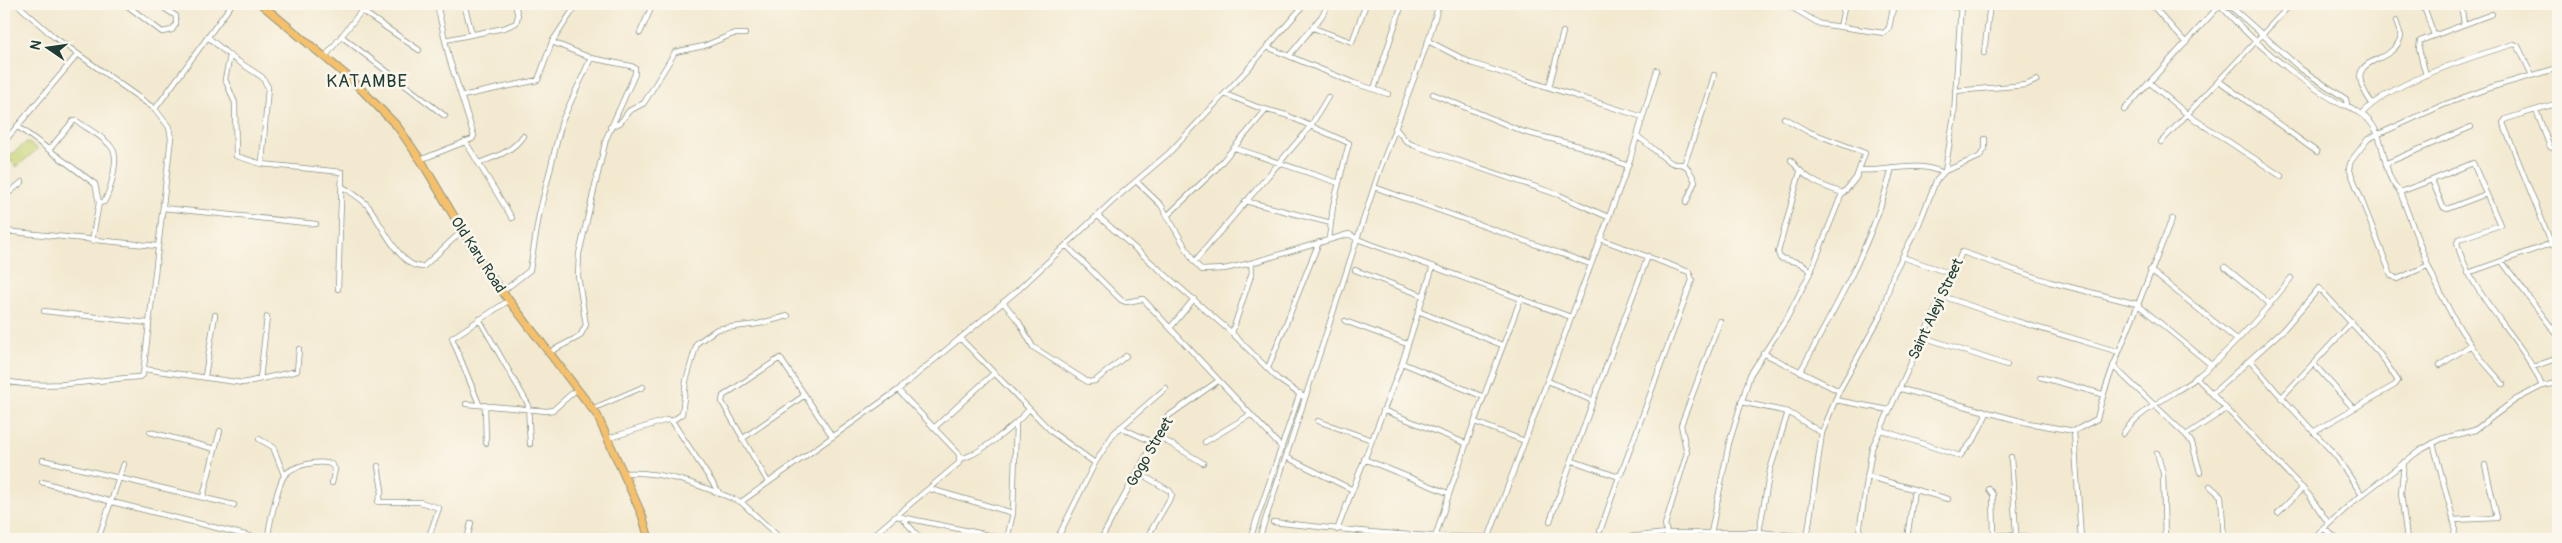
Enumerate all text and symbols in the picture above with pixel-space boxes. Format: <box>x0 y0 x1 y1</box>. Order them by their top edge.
north arrow <box>22 22 72 72</box>
text: N <box>26 39 45 52</box>
district label: KATAMBE <box>326 70 408 93</box>
street label: Old Karu Road <box>446 213 510 297</box>
street label: Saint Aleyi Street <box>1904 254 1968 363</box>
street label: Gogo Street <box>1122 413 1178 490</box>

